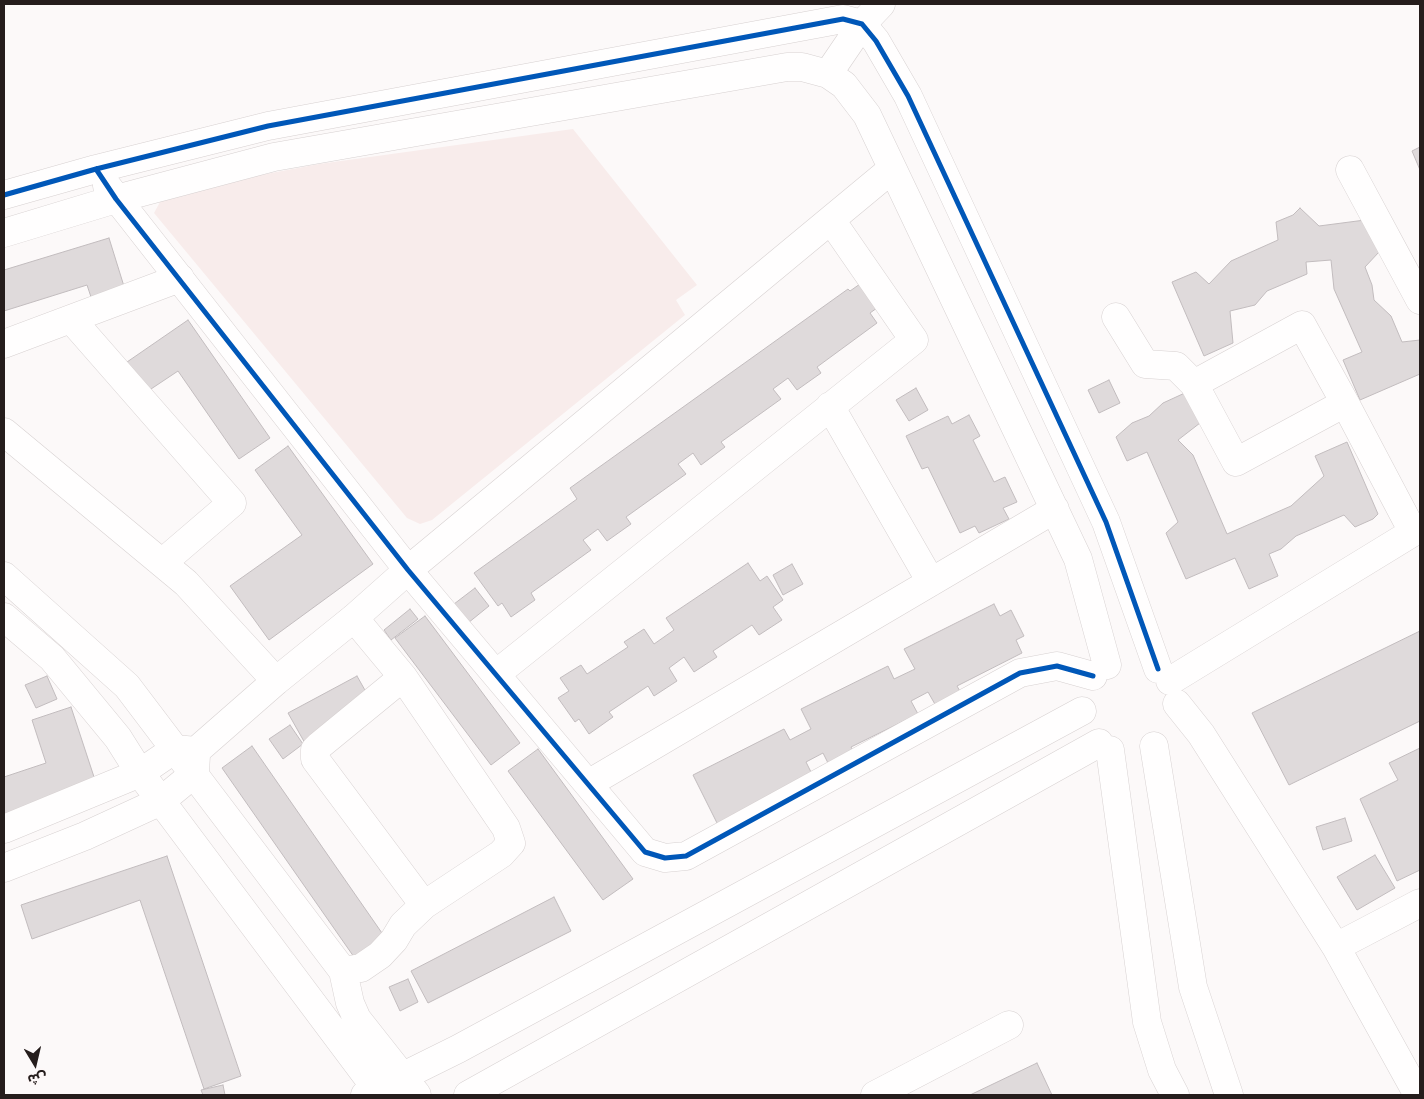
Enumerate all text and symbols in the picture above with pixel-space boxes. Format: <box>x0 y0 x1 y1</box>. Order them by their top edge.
north arrow <box>10 1039 60 1089</box>
text: ش <box>27 1069 48 1089</box>

